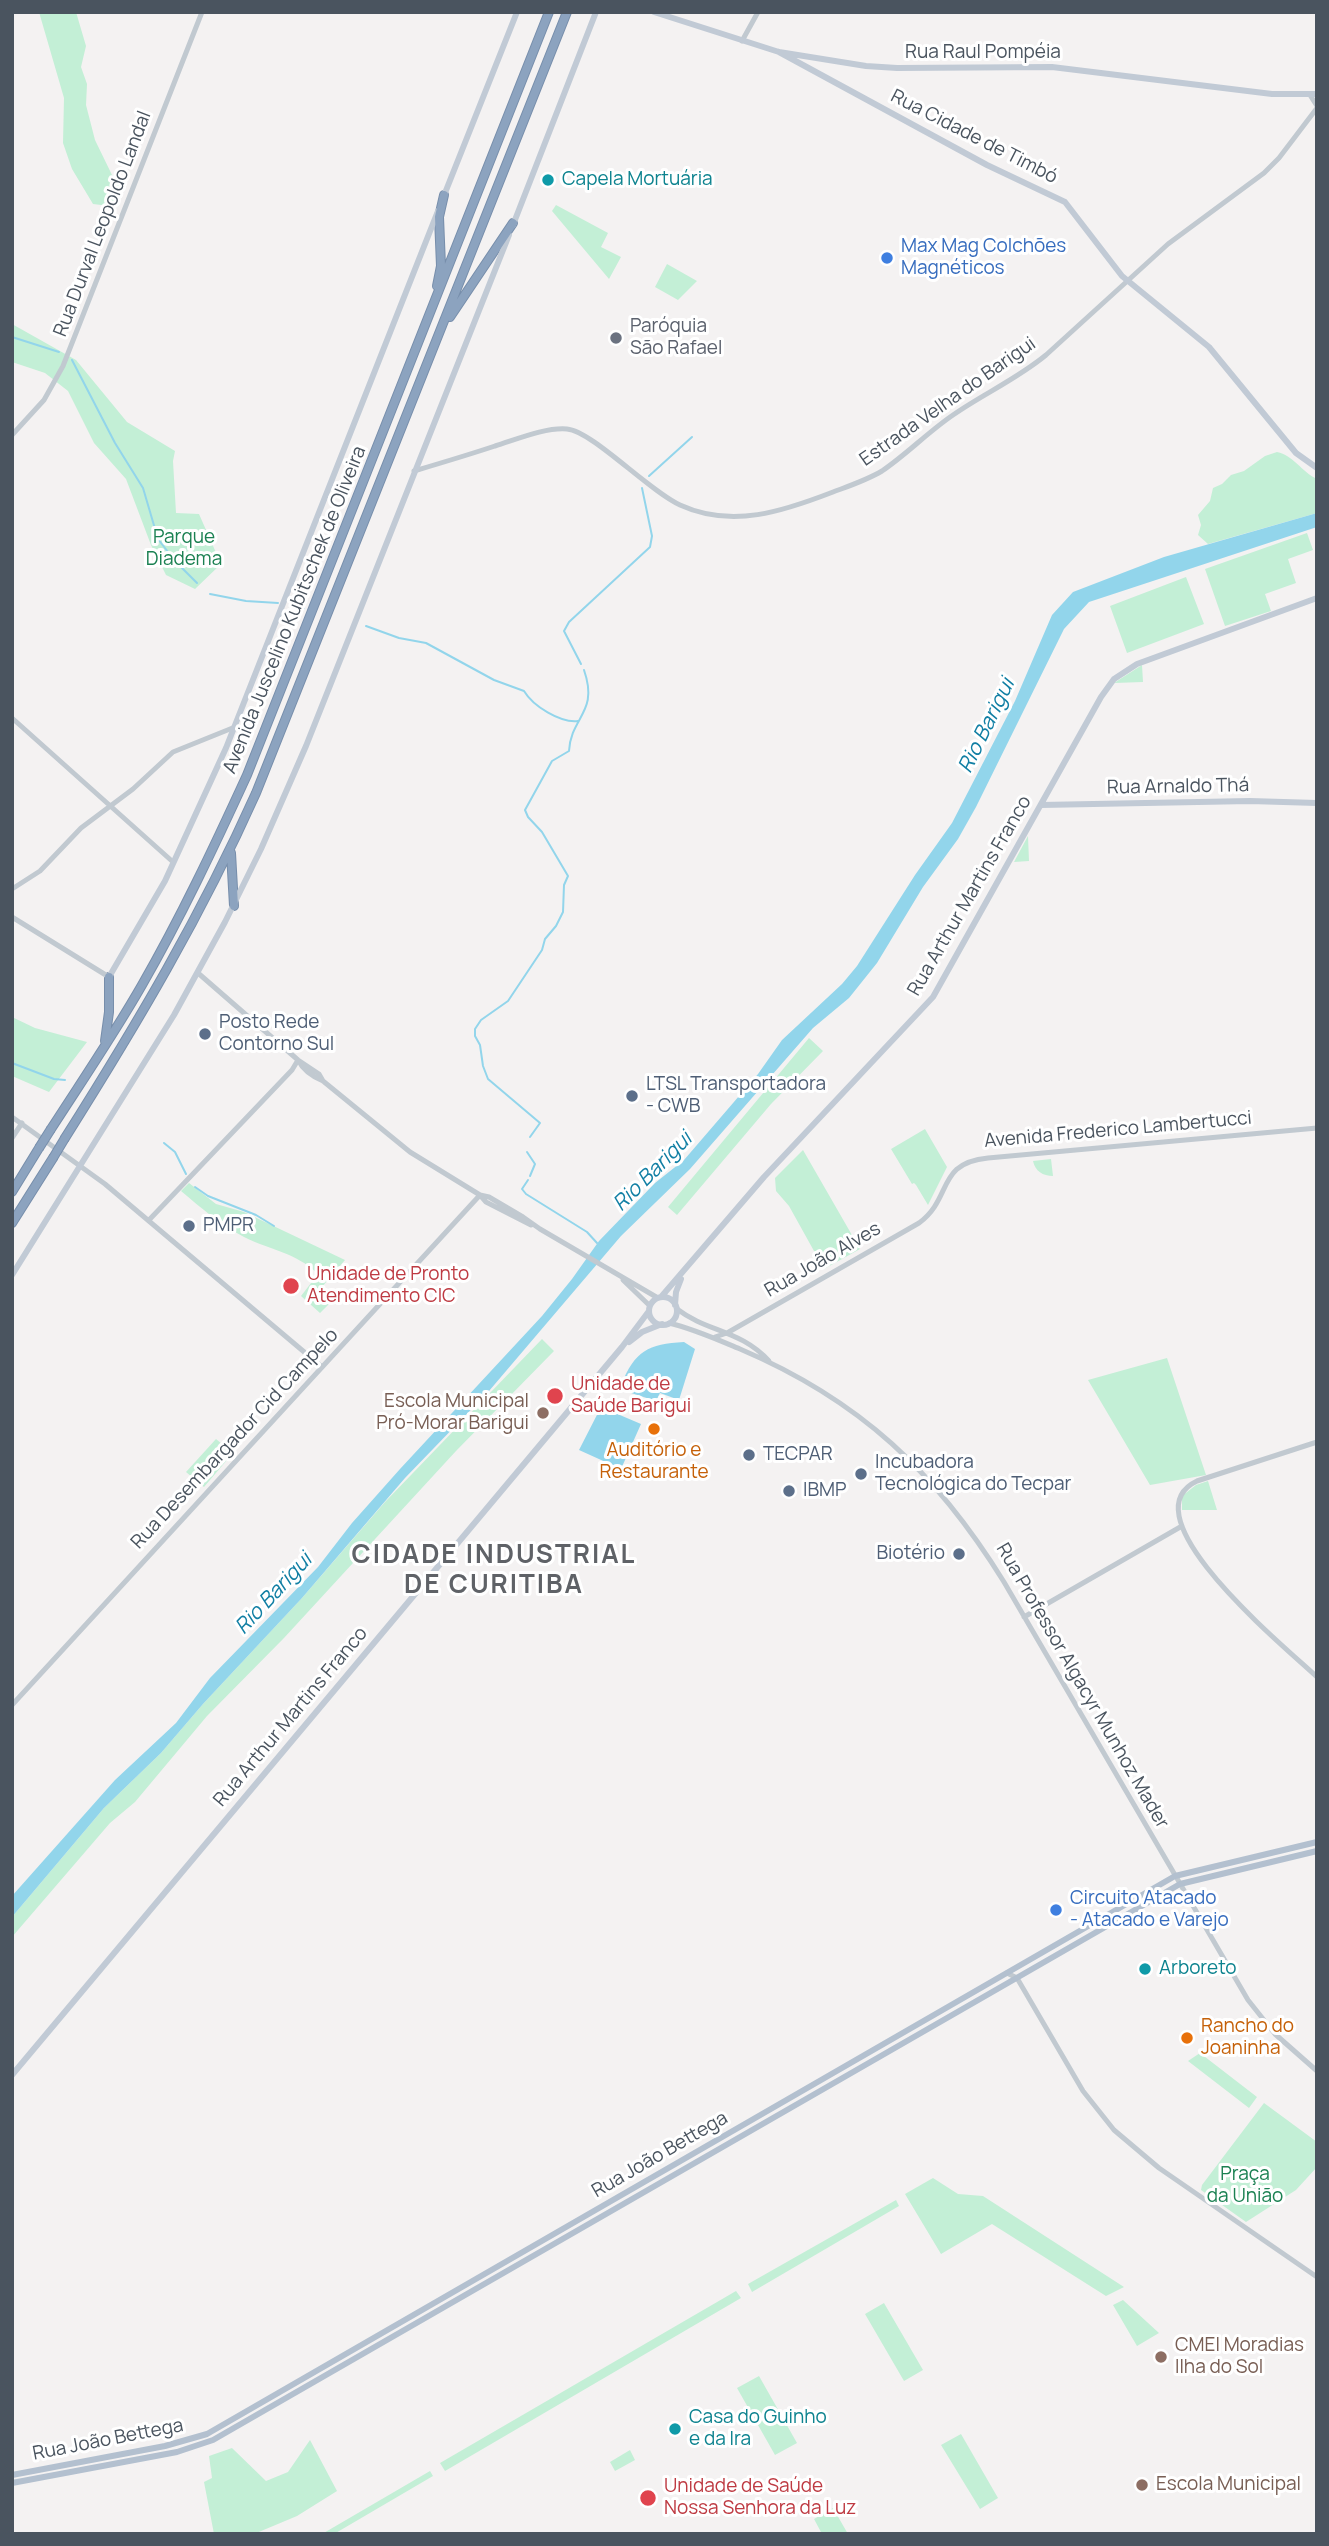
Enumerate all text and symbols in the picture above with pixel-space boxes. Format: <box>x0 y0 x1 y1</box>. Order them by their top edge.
street label: Rua Raul Pompéia <box>905 42 1061 64</box>
street label: Rua Cidade de Timbó <box>887 85 1061 189</box>
street label: Rua Durval Leopoldo Landal <box>49 108 157 340</box>
place label: Capela Mortuária <box>562 169 713 191</box>
marker: Capela Mortuária <box>540 172 556 188</box>
place label: Max Mag Colchões Magnéticos <box>901 236 1066 280</box>
marker: Max Mag Colchões Magnéticos <box>879 250 895 266</box>
place label: Paróquia São Rafael <box>630 316 722 360</box>
marker: Paróquia São Rafael <box>608 330 624 346</box>
street label: Estrada Velha do Barigui <box>856 333 1040 471</box>
street label: Avenida Juscelino Kubitschek de Oliveira <box>219 443 371 777</box>
park label: Parque Diadema <box>146 527 222 571</box>
water label: Rio Barigui <box>953 675 1021 777</box>
street label: Rua Arnaldo Thá <box>1107 774 1249 800</box>
street label: Rua Arthur Martins Franco <box>903 792 1037 1000</box>
place label: Posto Rede Contorno Sul <box>219 1012 334 1056</box>
marker: Posto Rede Contorno Sul <box>197 1026 213 1042</box>
place label: LTSL Transportadora - CWB <box>646 1074 826 1118</box>
marker: LTSL Transportadora - CWB <box>624 1088 640 1104</box>
street label: Avenida Frederico Lambertucci <box>983 1107 1253 1153</box>
water label: Rio Barigui <box>608 1127 698 1217</box>
place label: PMPR <box>203 1215 254 1237</box>
marker: PMPR <box>181 1218 197 1234</box>
street label: Rua João Alves <box>761 1218 885 1302</box>
place label: Unidade de Pronto Atendimento CIC <box>307 1264 469 1308</box>
marker: Unidade de Pronto Atendimento CIC <box>281 1276 301 1296</box>
street label: Rua Desembargador Cid Campelo <box>127 1324 343 1554</box>
place label: Unidade de Saúde Barigui <box>571 1374 691 1418</box>
marker: Unidade de Saúde Barigui <box>545 1386 565 1406</box>
place label: Escola Municipal Pró-Morar Barigui <box>376 1391 529 1435</box>
marker: Escola Municipal Pró-Morar Barigui <box>535 1405 551 1421</box>
marker: Auditório e Restaurante <box>646 1421 662 1437</box>
place label: Auditório e Restaurante <box>599 1440 709 1484</box>
place label: TECPAR <box>763 1444 833 1466</box>
marker: TECPAR <box>741 1447 757 1463</box>
place label: Incubadora Tecnológica do Tecpar <box>875 1452 1071 1496</box>
marker: Incubadora Tecnológica do Tecpar <box>853 1466 869 1482</box>
place label: IBMP <box>803 1480 847 1502</box>
marker: IBMP <box>781 1483 797 1499</box>
street label: Rua Professor Algacyr Munhoz Mader <box>991 1539 1173 1833</box>
district label: CIDADE INDUSTRIAL DE CURITIBA <box>354 1540 634 1602</box>
place label: Biotério <box>876 1543 945 1565</box>
marker: Biotério <box>951 1546 967 1562</box>
water label: Rio Barigui <box>230 1548 318 1640</box>
street label: Rua Arthur Martins Franco <box>209 1623 373 1811</box>
place label: Circuito Atacado - Atacado e Varejo <box>1070 1888 1229 1932</box>
marker: Circuito Atacado - Atacado e Varejo <box>1048 1902 1064 1918</box>
place label: Arboreto <box>1159 1958 1237 1980</box>
marker: Arboreto <box>1137 1961 1153 1977</box>
place label: Rancho do Joaninha <box>1201 2016 1294 2060</box>
marker: Rancho do Joaninha <box>1179 2030 1195 2046</box>
street label: Rua João Bettega <box>588 2107 732 2203</box>
park label: Praça da União <box>1207 2164 1283 2208</box>
place label: CMEI Moradias Ilha do Sol <box>1175 2335 1304 2379</box>
marker: CMEI Moradias Ilha do Sol <box>1153 2349 1169 2365</box>
place label: Casa do Guinho e da Ira <box>689 2407 827 2451</box>
street label: Rua João Bettega <box>31 2414 185 2466</box>
marker: Casa do Guinho e da Ira <box>667 2421 683 2437</box>
place label: Escola Municipal <box>1156 2474 1301 2496</box>
place label: Unidade de Saúde Nossa Senhora da Luz <box>664 2476 856 2520</box>
marker: Escola Municipal <box>1134 2477 1150 2493</box>
marker: Unidade de Saúde Nossa Senhora da Luz <box>638 2488 658 2508</box>

